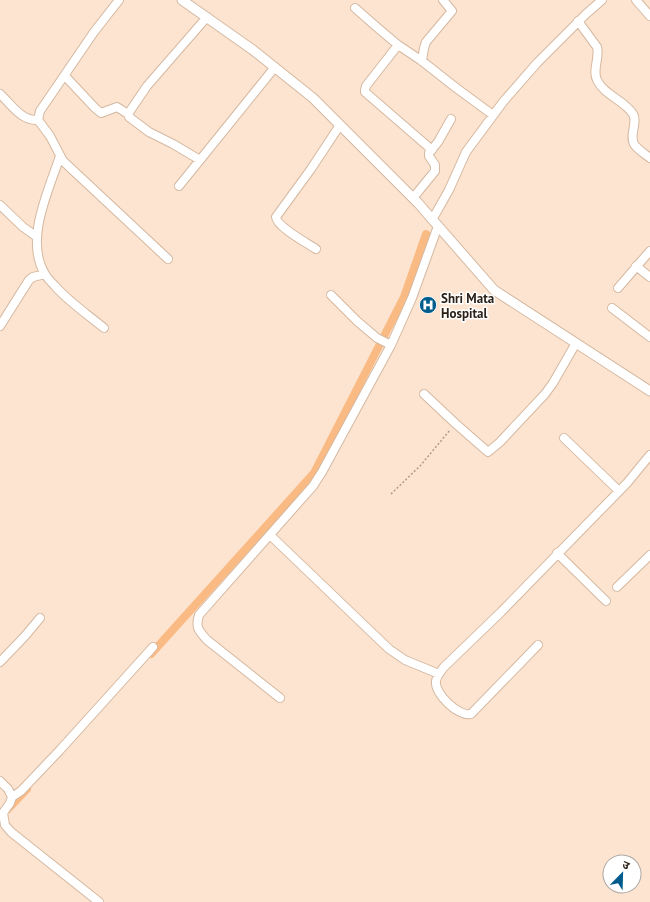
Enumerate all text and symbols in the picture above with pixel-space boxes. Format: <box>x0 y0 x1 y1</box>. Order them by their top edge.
place label: Shri Mata Hospital <box>441 290 494 322</box>
hospital icon: Shri Mata Hospital <box>418 295 438 315</box>
north arrow <box>602 854 642 894</box>
text: उ <box>620 857 632 873</box>

